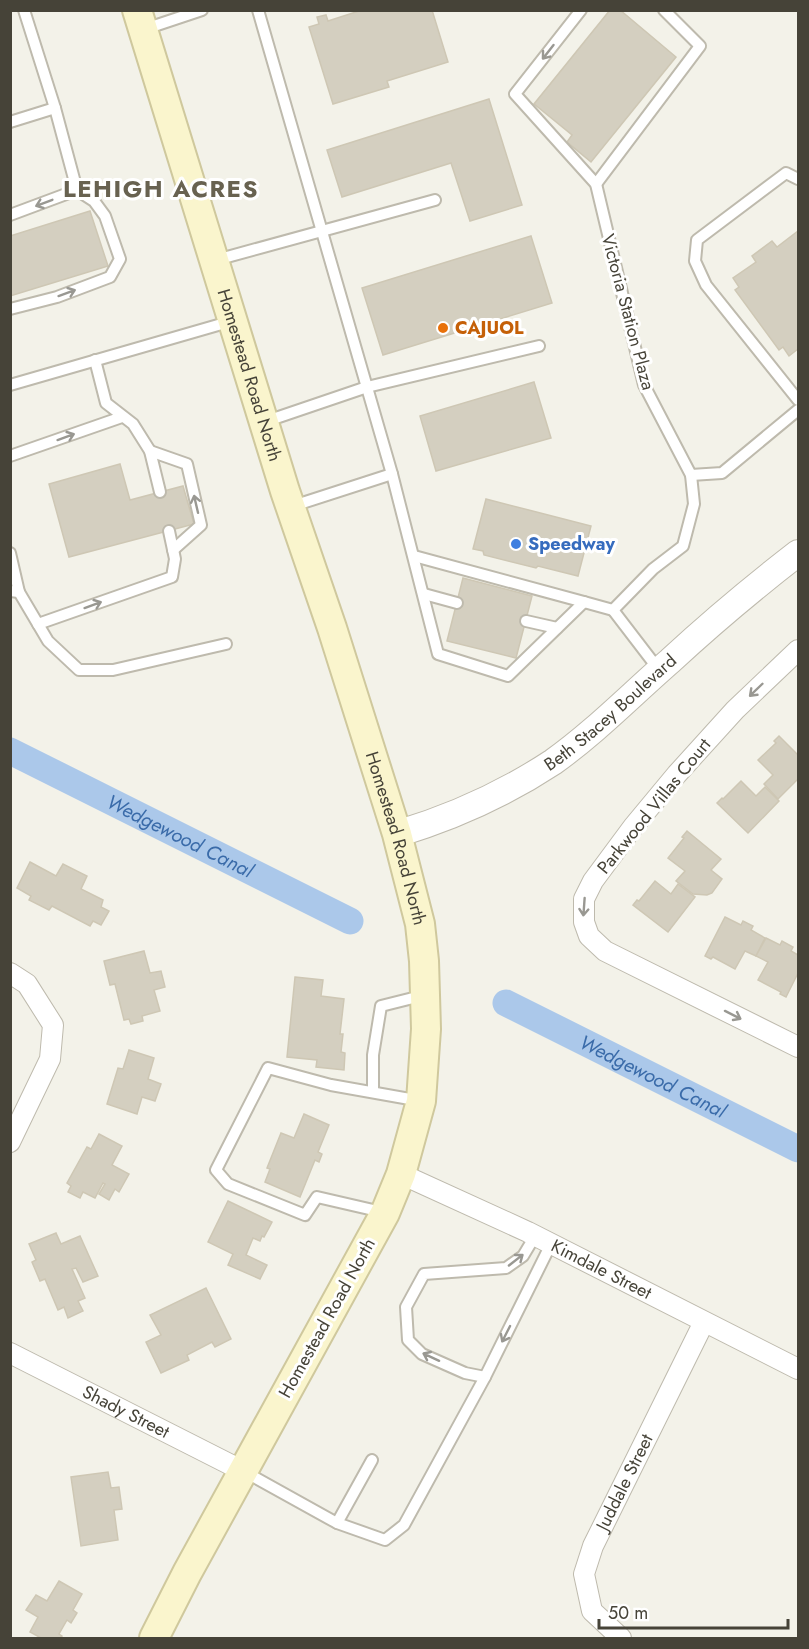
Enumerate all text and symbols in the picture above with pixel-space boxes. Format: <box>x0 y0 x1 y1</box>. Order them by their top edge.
one-way arrow <box>541 44 554 60</box>
district label: LEHIGH ACRES <box>63 171 259 206</box>
one-way arrow <box>35 198 53 209</box>
street label: Victoria Station Plaza <box>595 231 661 393</box>
street label: Homestead Road North <box>211 286 288 465</box>
one-way arrow <box>57 287 76 298</box>
place label: CAJUOL <box>455 315 524 341</box>
marker: CAJUOL <box>436 321 450 335</box>
one-way arrow <box>56 430 74 441</box>
one-way arrow <box>190 495 202 514</box>
place label: Speedway <box>528 531 615 557</box>
marker: Speedway <box>509 537 523 551</box>
one-way arrow <box>83 598 102 609</box>
street label: Beth Stacey Boulevard <box>539 648 682 777</box>
one-way arrow <box>748 683 763 697</box>
street label: Parkwood Villas Court <box>591 732 717 879</box>
street label: Homestead Road North <box>359 748 433 928</box>
water label: Wedgewood Canal <box>102 787 260 886</box>
one-way arrow <box>579 896 590 916</box>
one-way arrow <box>724 1009 742 1021</box>
water label: Wedgewood Canal <box>574 1027 732 1126</box>
street label: Homestead Road North <box>272 1233 382 1403</box>
street label: Kimdale Street <box>547 1233 657 1306</box>
one-way arrow <box>508 1254 524 1267</box>
one-way arrow <box>499 1324 511 1342</box>
one-way arrow <box>422 1351 440 1363</box>
street label: Shady Street <box>78 1379 175 1445</box>
street label: Juddale Street <box>589 1429 660 1537</box>
scale bar <box>599 1592 788 1630</box>
text: 50 m <box>608 1600 648 1626</box>

